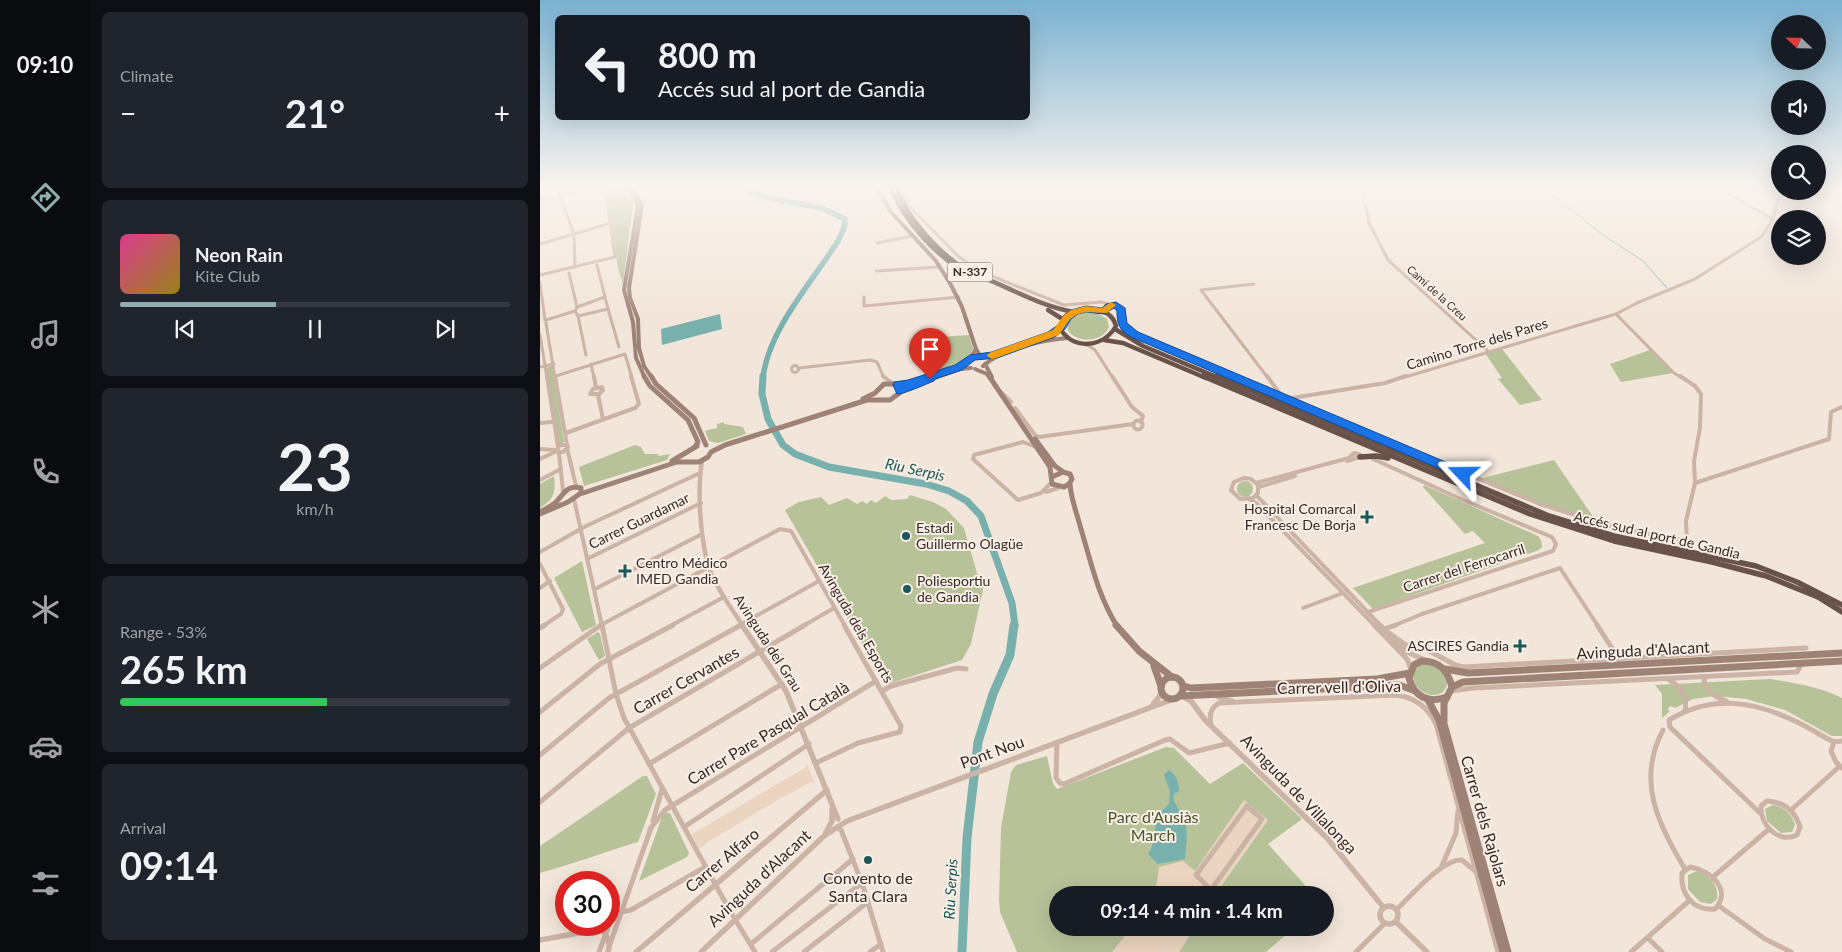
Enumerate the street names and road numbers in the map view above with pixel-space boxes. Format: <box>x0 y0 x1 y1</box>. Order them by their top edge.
road number: N-337 <box>948 262 992 282</box>
street label: Camí de la Creu <box>1405 262 1470 323</box>
street label: Camino Torre dels Pares <box>1404 314 1550 373</box>
street label: Carrer Guardamar <box>586 489 692 552</box>
street label: Accés sud al port de Gandia <box>1572 507 1742 562</box>
street label: Carrer del Ferrocarril <box>1401 540 1527 595</box>
street label: Avinguda dels Esports <box>815 560 898 685</box>
street label: Avinguda del Grau <box>731 591 806 695</box>
street label: Avinguda d'Alacant <box>1576 637 1710 662</box>
street label: Carrer Cervantes <box>630 642 742 717</box>
street label: Carrer vell d'Oliva <box>1277 676 1401 697</box>
street label: Carrer Pare Pasqual Català <box>683 677 852 788</box>
street label: Avinguda de Villalonga <box>1237 730 1361 857</box>
street label: Pont Nou <box>957 731 1026 772</box>
street label: Carrer dels Rajolars <box>1458 753 1513 889</box>
street label: Carrer Alfaro <box>681 823 762 896</box>
street label: Avinguda d'Alacant <box>703 825 814 930</box>

